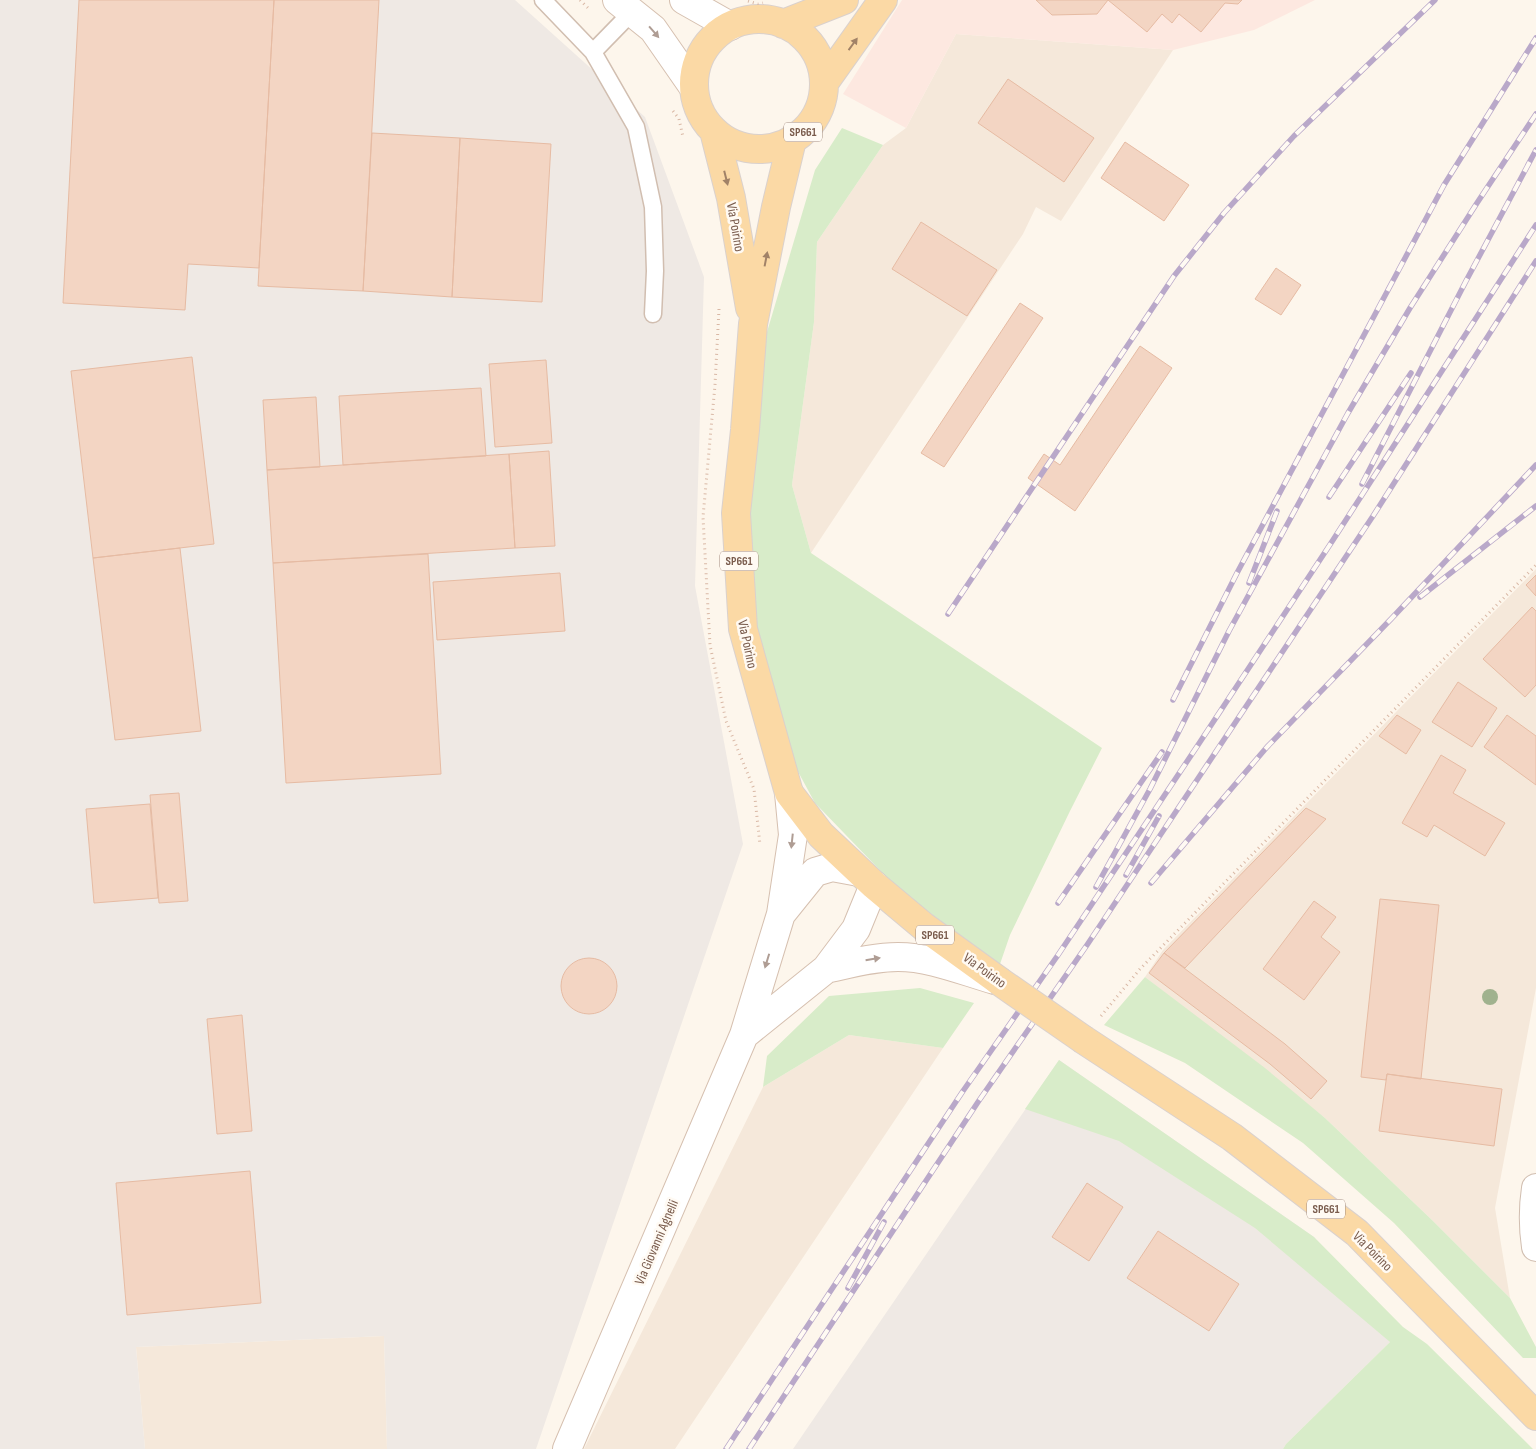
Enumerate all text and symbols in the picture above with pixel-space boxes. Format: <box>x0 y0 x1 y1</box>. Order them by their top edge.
one-way arrow <box>648 26 660 38</box>
one-way arrow <box>848 37 858 51</box>
road number: SP661 <box>784 122 822 142</box>
one-way arrow <box>722 171 730 186</box>
street label: Via Poirino <box>723 201 748 253</box>
one-way arrow <box>762 251 770 267</box>
road number: SP661 <box>720 552 758 570</box>
street label: Via Poirino <box>734 618 761 670</box>
one-way arrow <box>787 834 795 850</box>
road number: SP661 <box>916 926 954 944</box>
street label: Via Poirino <box>960 949 1010 992</box>
one-way arrow <box>762 953 770 968</box>
one-way arrow <box>866 955 882 963</box>
street label: Via Giovanni Agnelli <box>631 1197 682 1287</box>
road number: SP661 <box>1307 1200 1345 1218</box>
street label: Via Poirino <box>1349 1228 1396 1275</box>

